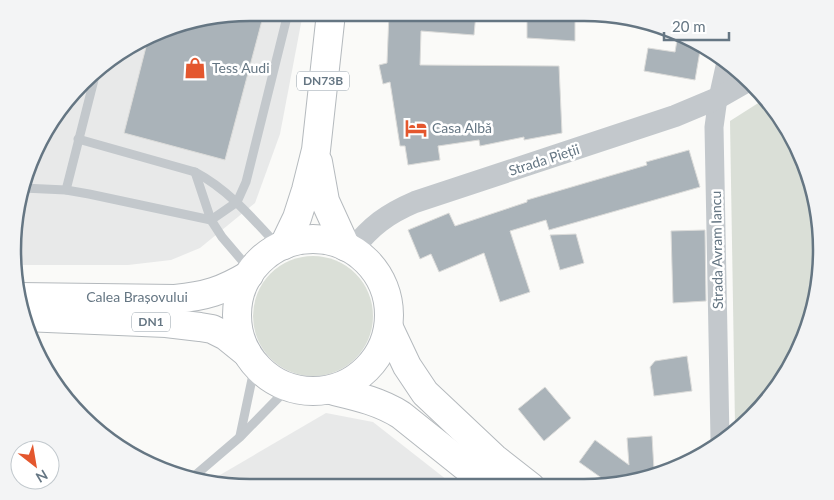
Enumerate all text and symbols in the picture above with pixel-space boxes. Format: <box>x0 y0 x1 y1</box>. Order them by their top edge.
scale bar <box>664 10 729 42</box>
text: 20 m <box>672 17 706 35</box>
shop icon: Tess Audi <box>182 55 208 81</box>
place label: Tess Audi <box>212 59 270 76</box>
road number: DN73B <box>297 72 349 90</box>
hotel icon: Casa Albă <box>403 115 429 141</box>
place label: Casa Albă <box>432 119 492 136</box>
street label: Strada Pieții <box>506 140 581 179</box>
street label: Strada Avram Iancu <box>707 191 726 309</box>
street label: Calea Brașovului <box>86 288 188 305</box>
road number: DN1 <box>132 313 170 332</box>
north arrow <box>10 440 60 490</box>
text: N <box>33 467 51 487</box>

